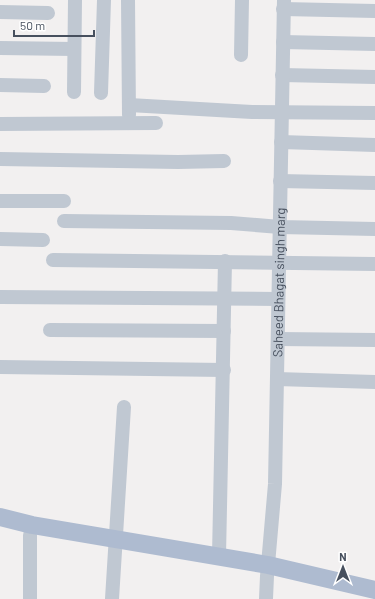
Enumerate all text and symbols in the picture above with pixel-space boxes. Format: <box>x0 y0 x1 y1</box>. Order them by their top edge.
scale bar <box>14 12 94 38</box>
text: 50 m <box>20 18 45 32</box>
street label: Saheed Bhagat singh marg <box>269 207 288 357</box>
north arrow <box>323 547 363 587</box>
text: N <box>339 550 347 563</box>

